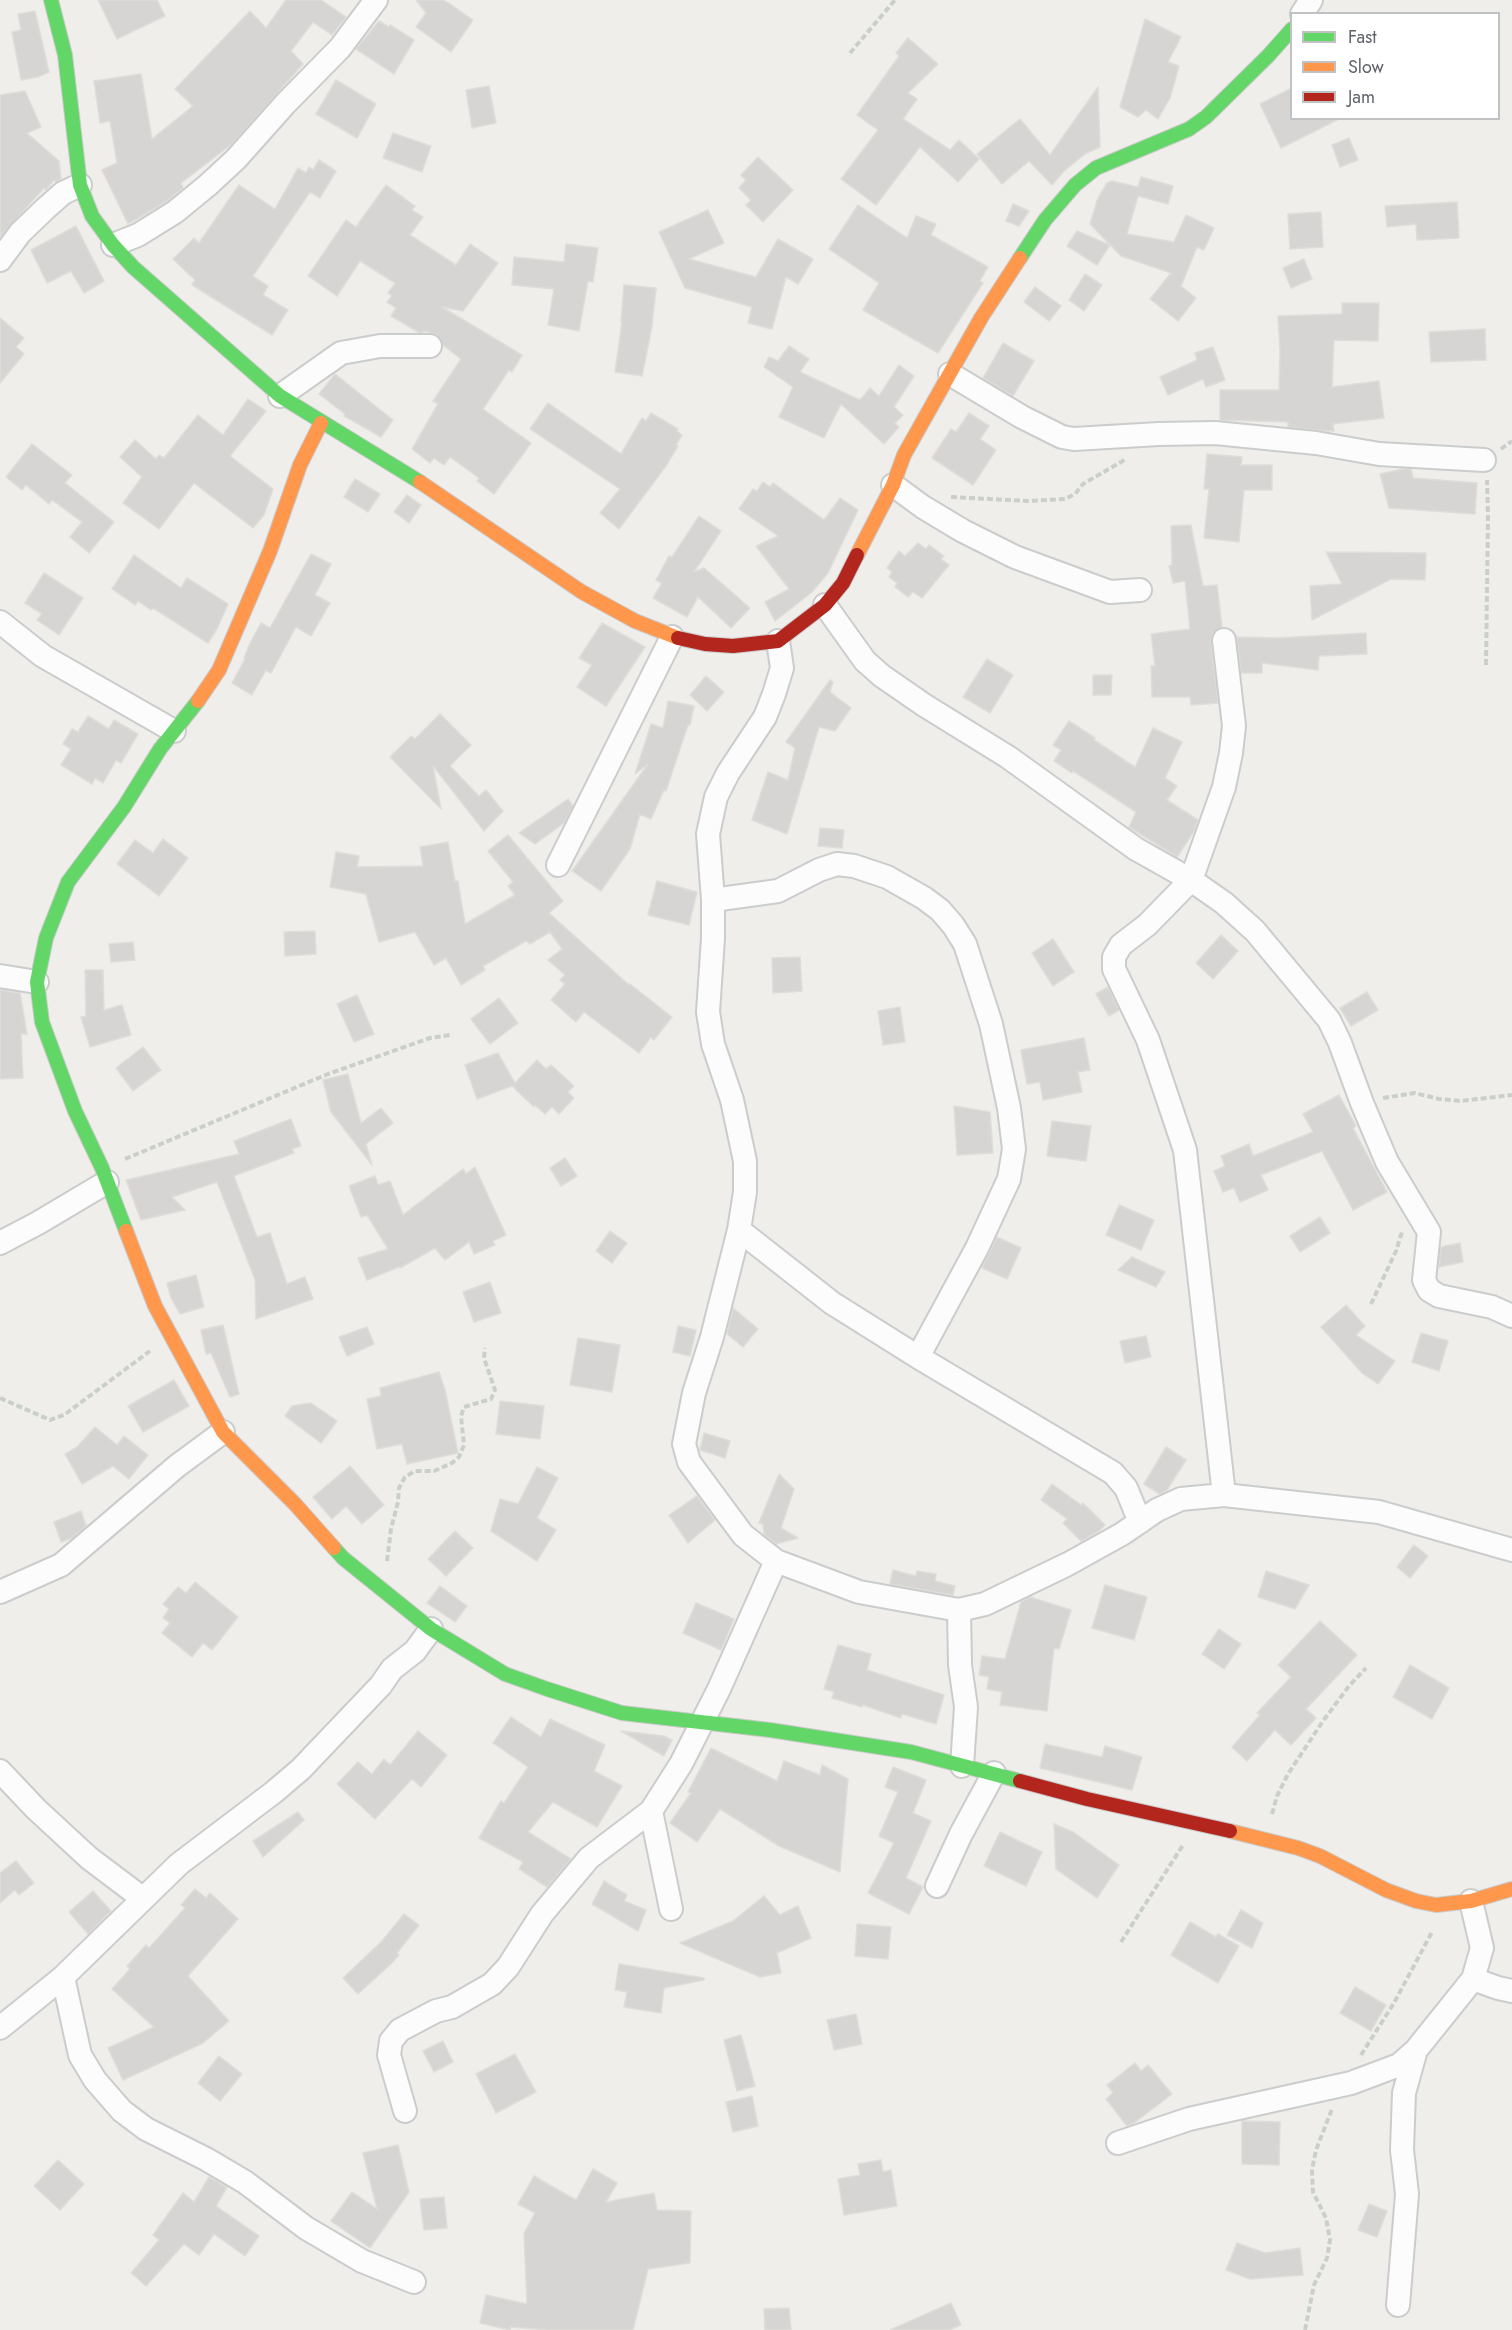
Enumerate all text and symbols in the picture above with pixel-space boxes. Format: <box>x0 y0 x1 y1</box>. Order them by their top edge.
legend <box>1290 12 1500 120</box>
text: Fast <box>1348 24 1377 50</box>
text: Slow <box>1348 54 1384 80</box>
text: Jam <box>1348 84 1375 110</box>

